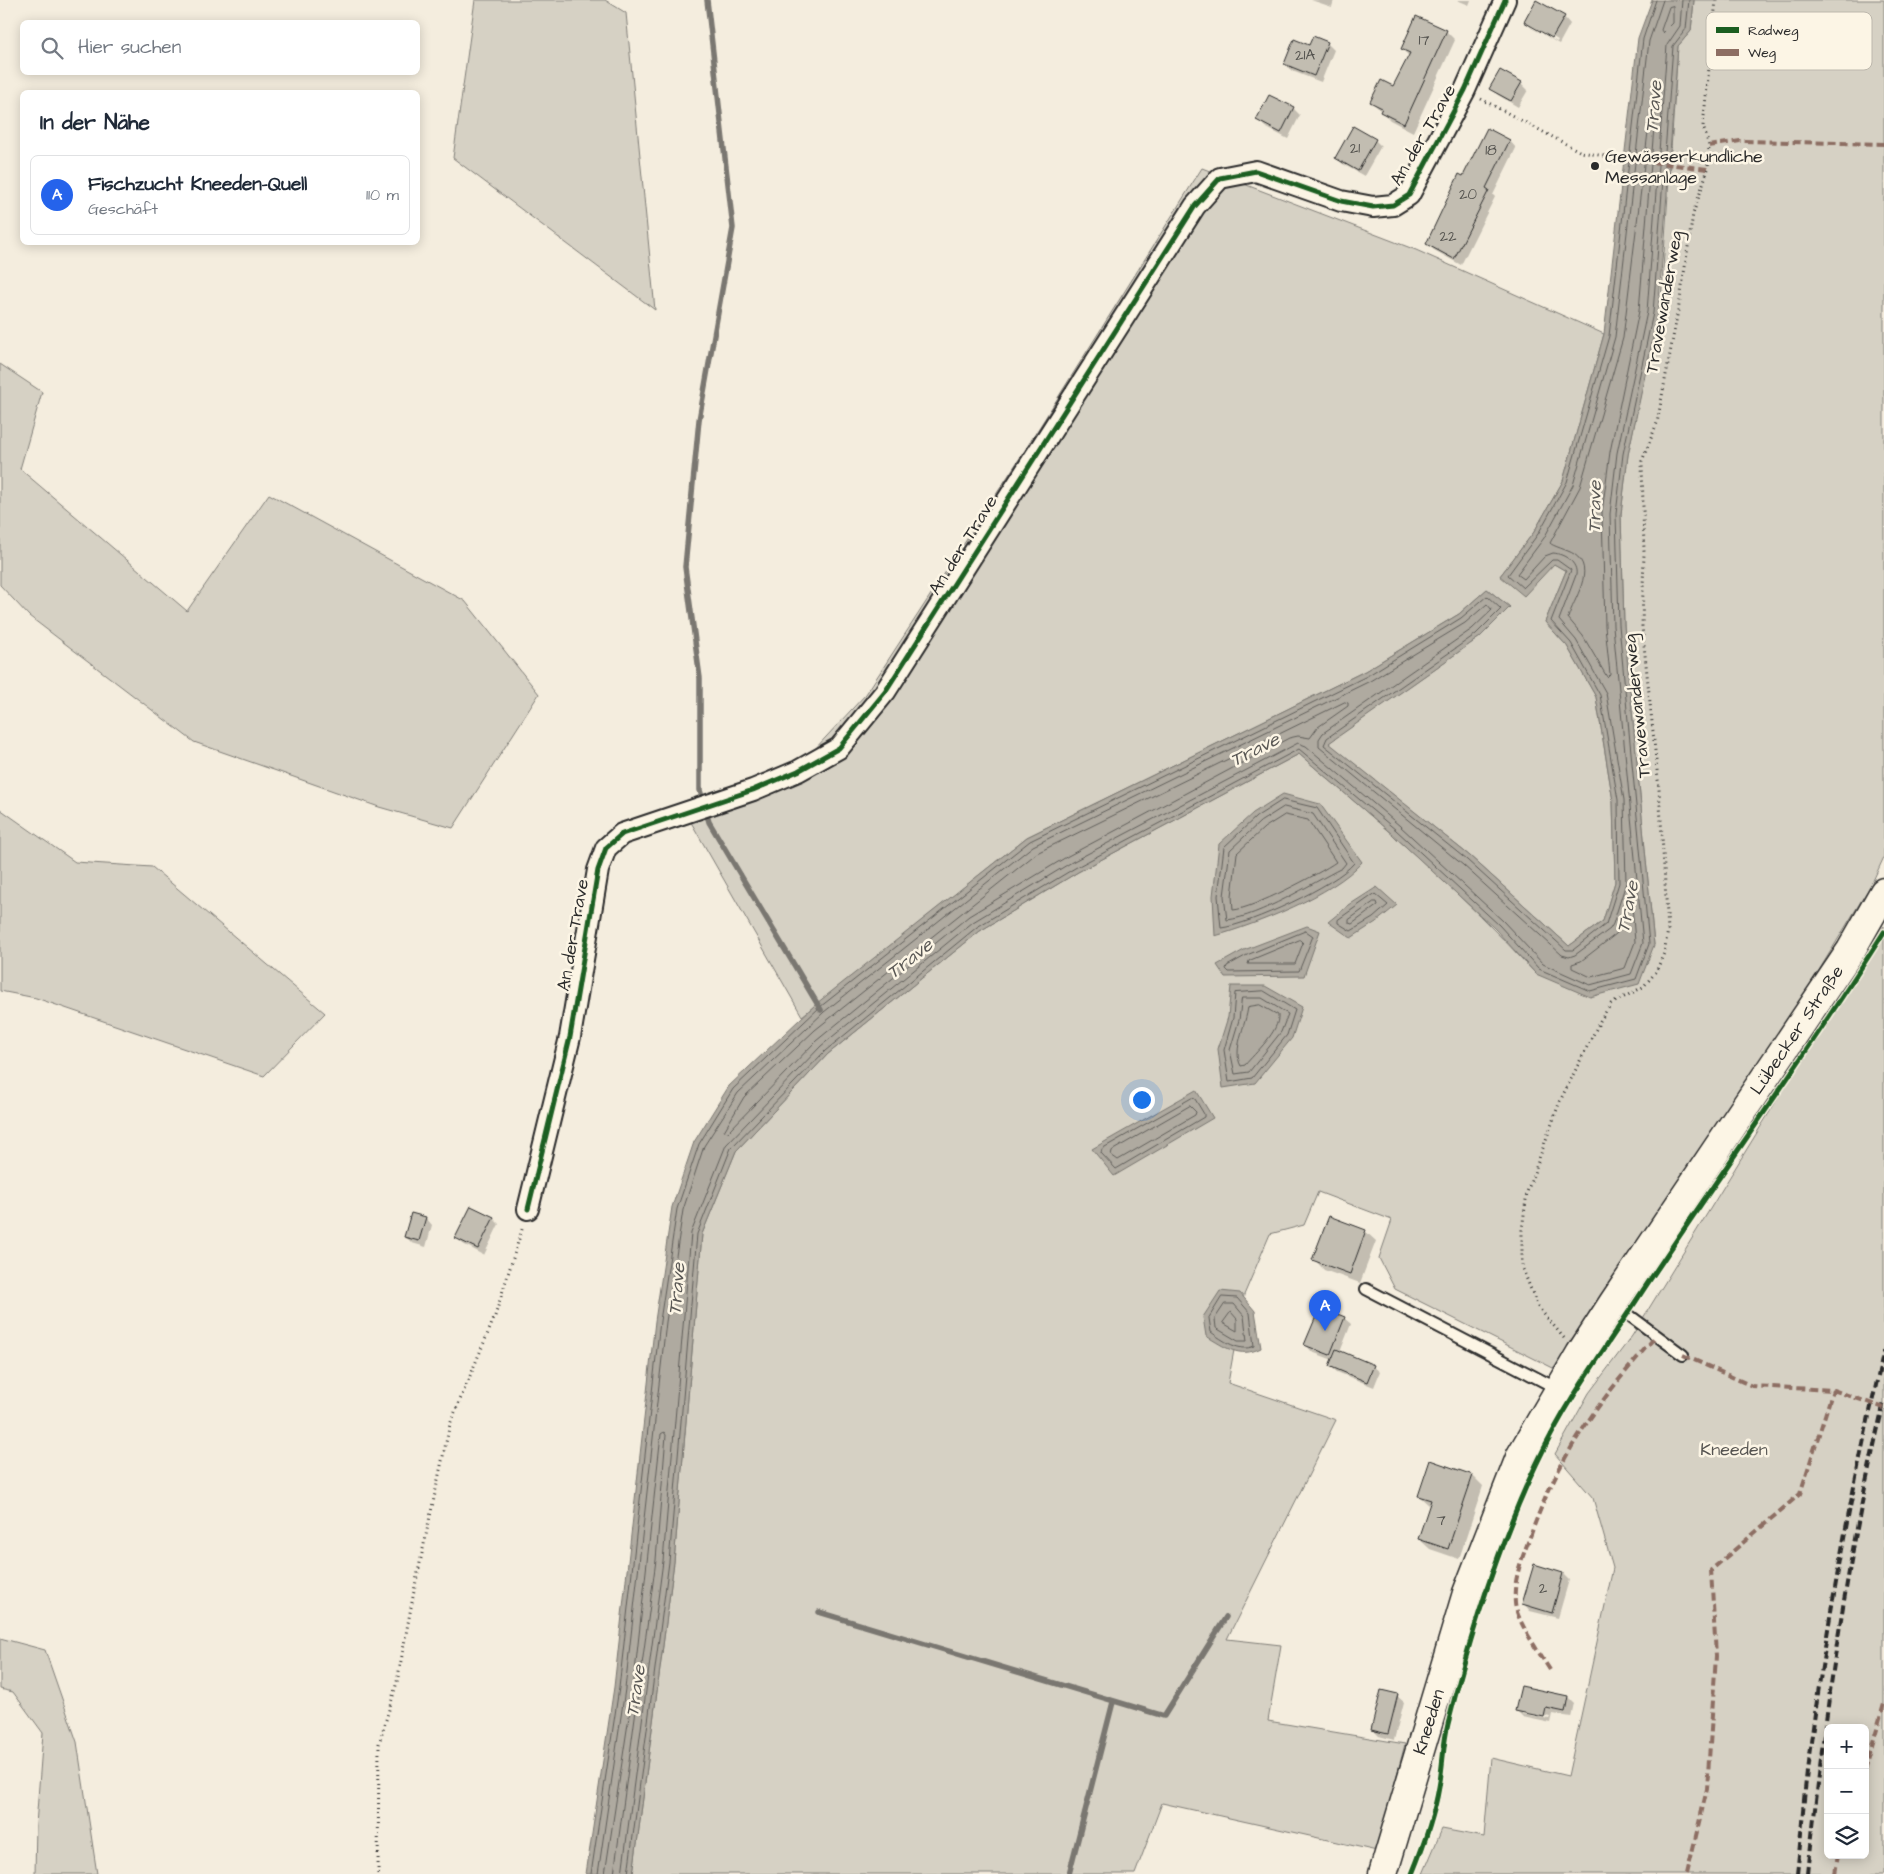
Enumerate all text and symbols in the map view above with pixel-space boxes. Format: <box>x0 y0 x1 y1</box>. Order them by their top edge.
legend <box>1706 12 1872 70</box>
search box <box>20 20 420 75</box>
text: Radweg <box>1748 21 1798 41</box>
house number: 17 <box>1418 30 1430 51</box>
icon: search <box>38 34 66 62</box>
text: Hier suchen <box>78 34 181 61</box>
text: Weg <box>1748 43 1776 63</box>
house number: 21A <box>1295 45 1315 66</box>
water label: Trave <box>1638 78 1670 134</box>
street label: An der Trave <box>1384 80 1462 190</box>
text: In der Nähe <box>40 108 150 137</box>
house number: 21 <box>1350 138 1360 159</box>
house number: 18 <box>1485 140 1497 161</box>
place label: Gewässerkundliche Messanlage <box>1605 144 1763 191</box>
marker: Gewässerkundliche Messanlage <box>1589 160 1601 172</box>
text: Fischzucht Kneeden-Quell <box>88 171 307 198</box>
text: A <box>52 184 62 206</box>
text: 110 m <box>366 184 399 206</box>
house number: 20 <box>1459 184 1478 205</box>
text: Geschäft <box>88 198 158 220</box>
house number: 22 <box>1439 226 1457 247</box>
street label: Travewanderweg <box>1639 229 1690 376</box>
water label: Trave <box>1581 479 1609 533</box>
street label: An der Trave <box>922 490 1004 600</box>
street label: Travewanderweg <box>1617 633 1658 779</box>
water label: Trave <box>1226 725 1286 774</box>
street label: An der Trave <box>551 877 595 993</box>
water label: Trave <box>1610 877 1647 935</box>
water label: Trave <box>881 931 940 986</box>
street label: Lübecker Straße <box>1744 960 1850 1100</box>
your location <box>1129 1087 1155 1113</box>
water label: Trave <box>661 1260 693 1316</box>
pin: A <box>1309 1290 1341 1331</box>
park label: Kneeden <box>1700 1437 1768 1462</box>
house number: 7 <box>1436 1510 1446 1531</box>
house number: 2 <box>1539 1578 1548 1599</box>
water label: Trave <box>619 1662 653 1719</box>
street label: Kneeden <box>1407 1686 1451 1758</box>
map controls <box>1824 1724 1869 1859</box>
button: + <box>1824 1724 1869 1769</box>
button: − <box>1824 1769 1869 1814</box>
button: layers <box>1824 1814 1869 1859</box>

